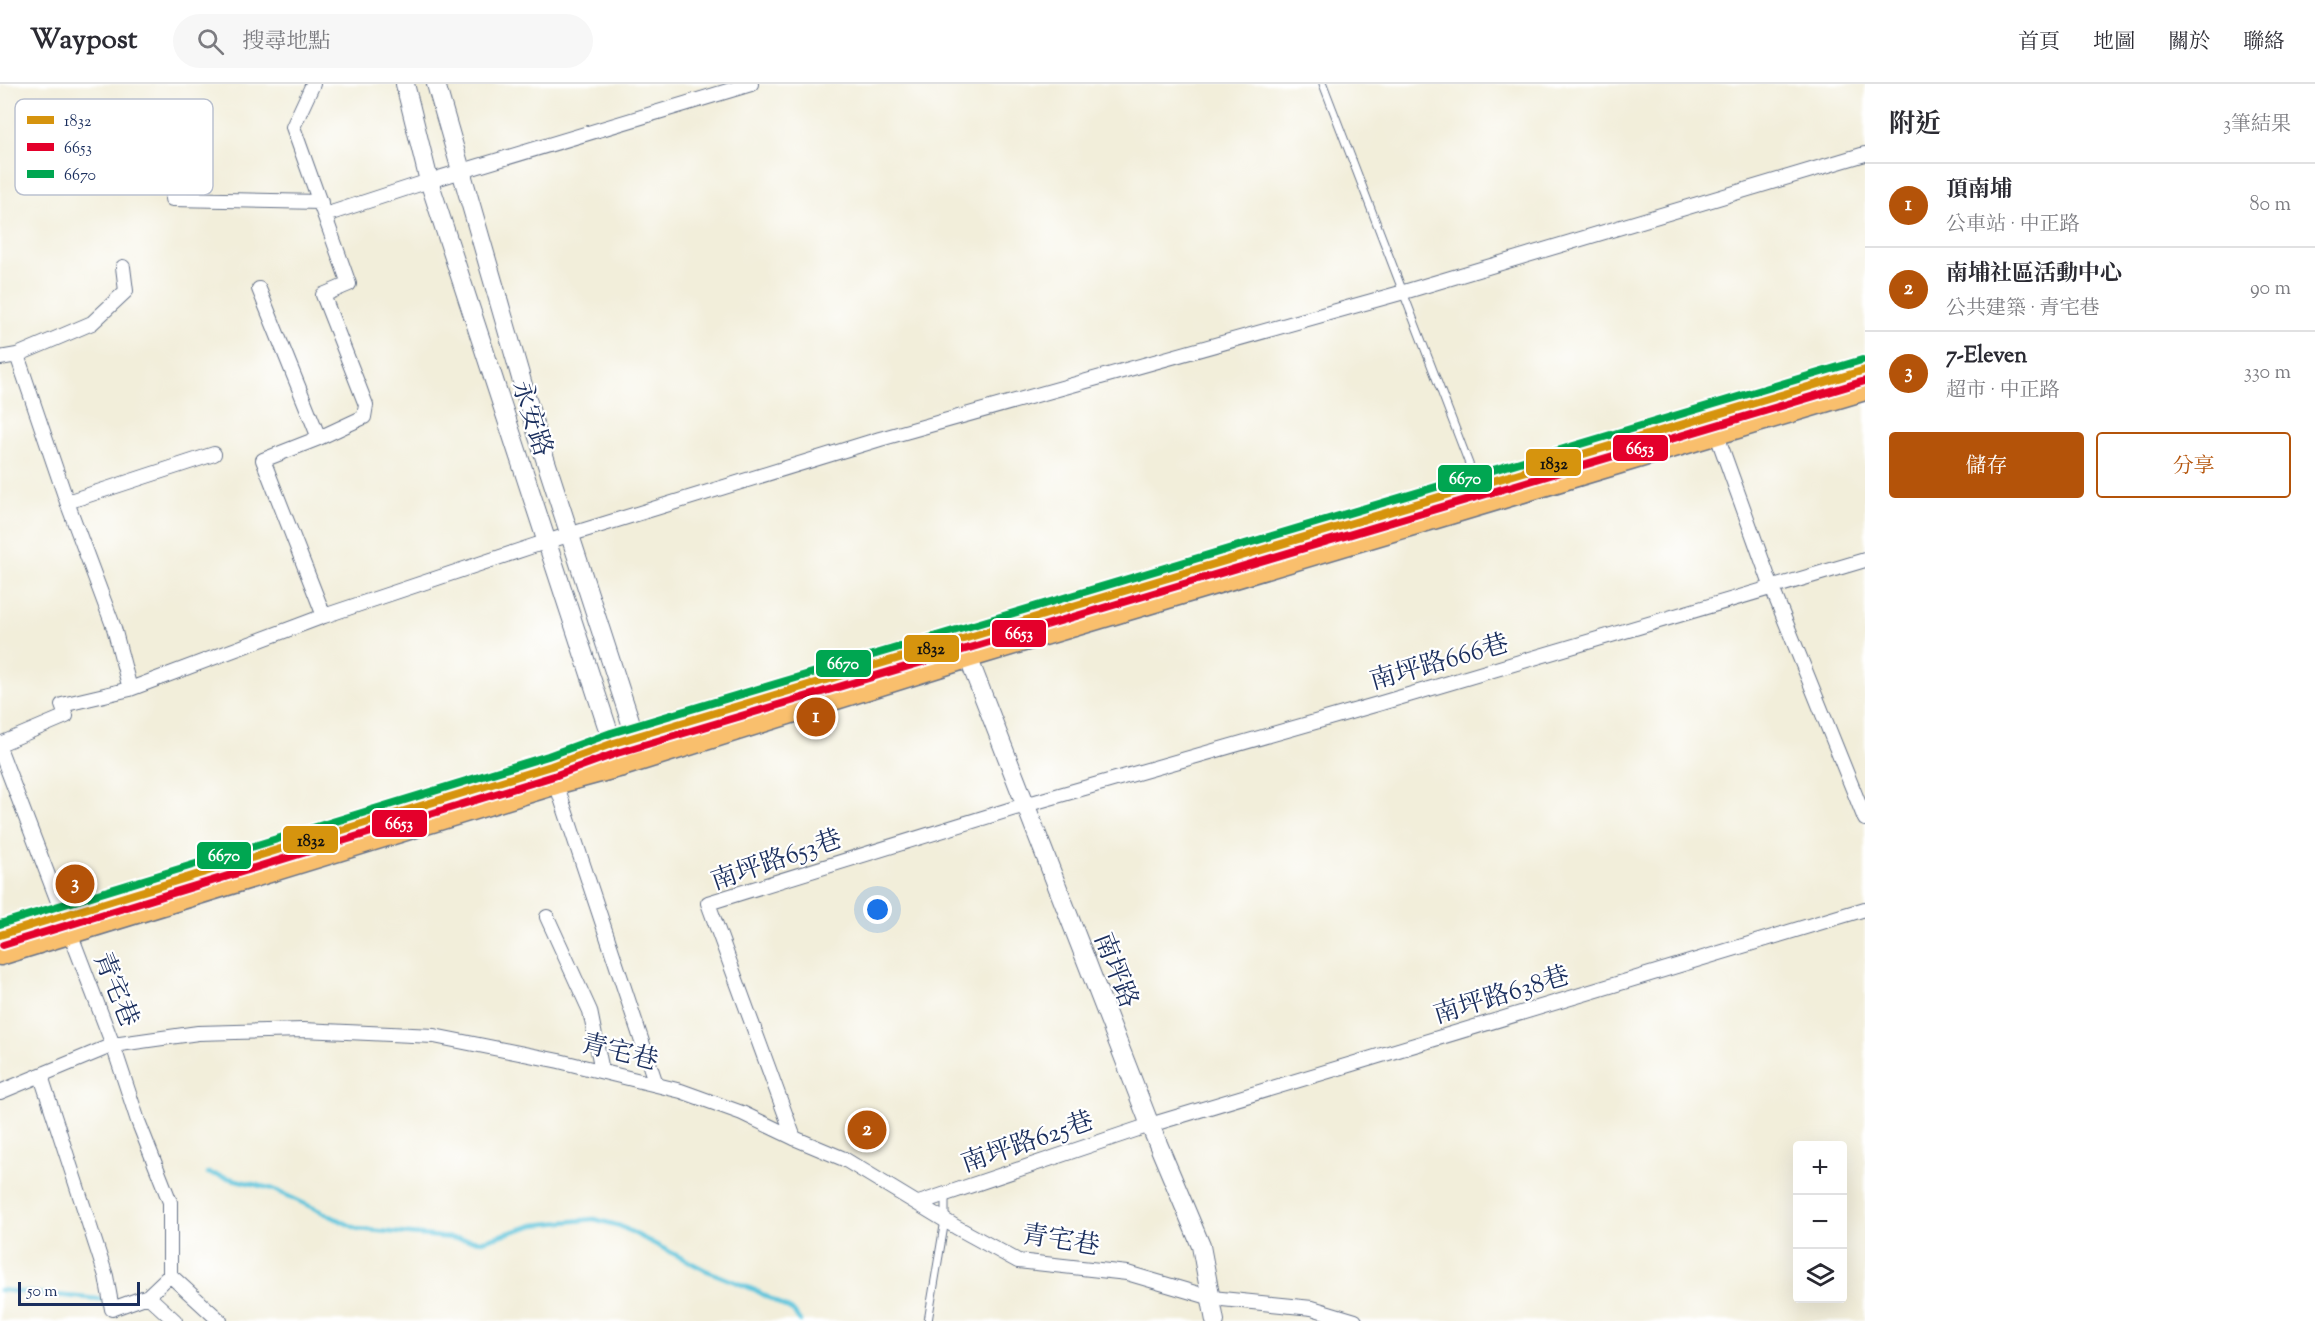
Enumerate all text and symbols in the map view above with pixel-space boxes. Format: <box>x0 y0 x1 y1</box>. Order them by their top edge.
search box <box>173 14 593 68</box>
text: Waypost <box>30 21 137 61</box>
icon: search <box>194 25 227 58</box>
text: 搜尋地點 <box>242 27 330 59</box>
text: 首頁 <box>2018 28 2060 58</box>
text: 地圖 <box>2093 28 2135 58</box>
text: 關於 <box>2168 28 2210 58</box>
text: 聯絡 <box>2243 28 2285 58</box>
legend <box>15 99 213 195</box>
text: 附近 <box>1889 107 1941 144</box>
text: 1832 <box>64 111 92 134</box>
text: 3筆結果 <box>2223 111 2291 140</box>
text: 6653 <box>64 138 92 161</box>
text: 6670 <box>64 165 96 188</box>
text: 頂南埔 <box>1946 175 2012 207</box>
text: 1 <box>1905 191 1912 220</box>
text: 80 m <box>2250 191 2291 220</box>
text: 公車站 · 中正路 <box>1946 211 2080 240</box>
text: 南埔社區活動中心 <box>1946 259 2122 291</box>
text: 2 <box>1904 275 1913 304</box>
text: 90 m <box>2250 275 2291 304</box>
text: 公共建築 · 青宅巷 <box>1946 295 2100 324</box>
text: 7-Eleven <box>1946 341 2027 373</box>
text: 3 <box>1904 359 1913 388</box>
text: 330 m <box>2244 359 2291 388</box>
street label: 永安路 <box>501 376 560 462</box>
text: 超市 · 中正路 <box>1946 377 2060 406</box>
button: 儲存 <box>1889 432 2084 498</box>
button: 分享 <box>2096 432 2291 498</box>
line badge: 6653 <box>1612 434 1669 462</box>
text: 6653 <box>1626 439 1654 462</box>
line badge: 1832 <box>1525 448 1582 477</box>
text: 1832 <box>1540 454 1568 477</box>
line badge: 6670 <box>1437 464 1493 493</box>
text: 6670 <box>1449 469 1482 492</box>
line badge: 6653 <box>991 619 1047 648</box>
text: 6653 <box>1005 624 1033 647</box>
street label: 南坪路666巷 <box>1366 626 1513 701</box>
line badge: 1832 <box>903 634 960 663</box>
text: 1832 <box>917 639 945 662</box>
line badge: 6670 <box>815 649 872 678</box>
text: 6670 <box>827 654 860 677</box>
pin: 1 <box>796 694 836 740</box>
line badge: 6653 <box>371 809 428 838</box>
text: 6653 <box>385 814 413 837</box>
street label: 南坪路653巷 <box>706 822 847 901</box>
line badge: 1832 <box>282 825 339 854</box>
text: 1832 <box>297 831 325 854</box>
line badge: 6670 <box>196 841 252 870</box>
text: 6670 <box>208 846 241 869</box>
pin: 3 <box>56 862 94 906</box>
your location <box>863 895 892 924</box>
street label: 南坪路 <box>1083 928 1146 1014</box>
street label: 青宅巷 <box>83 947 146 1033</box>
street label: 南坪路638巷 <box>1429 958 1574 1035</box>
street label: 青宅巷 <box>577 1026 662 1081</box>
street label: 南坪路625巷 <box>957 1103 1099 1183</box>
pin: 2 <box>848 1108 886 1152</box>
map controls <box>1793 1141 1847 1303</box>
button: + <box>1793 1141 1847 1195</box>
button: − <box>1793 1195 1847 1249</box>
street label: 青宅巷 <box>1019 1217 1102 1266</box>
button: layers <box>1793 1249 1847 1303</box>
scale bar <box>18 1279 140 1306</box>
text: 50 m <box>27 1281 58 1304</box>

